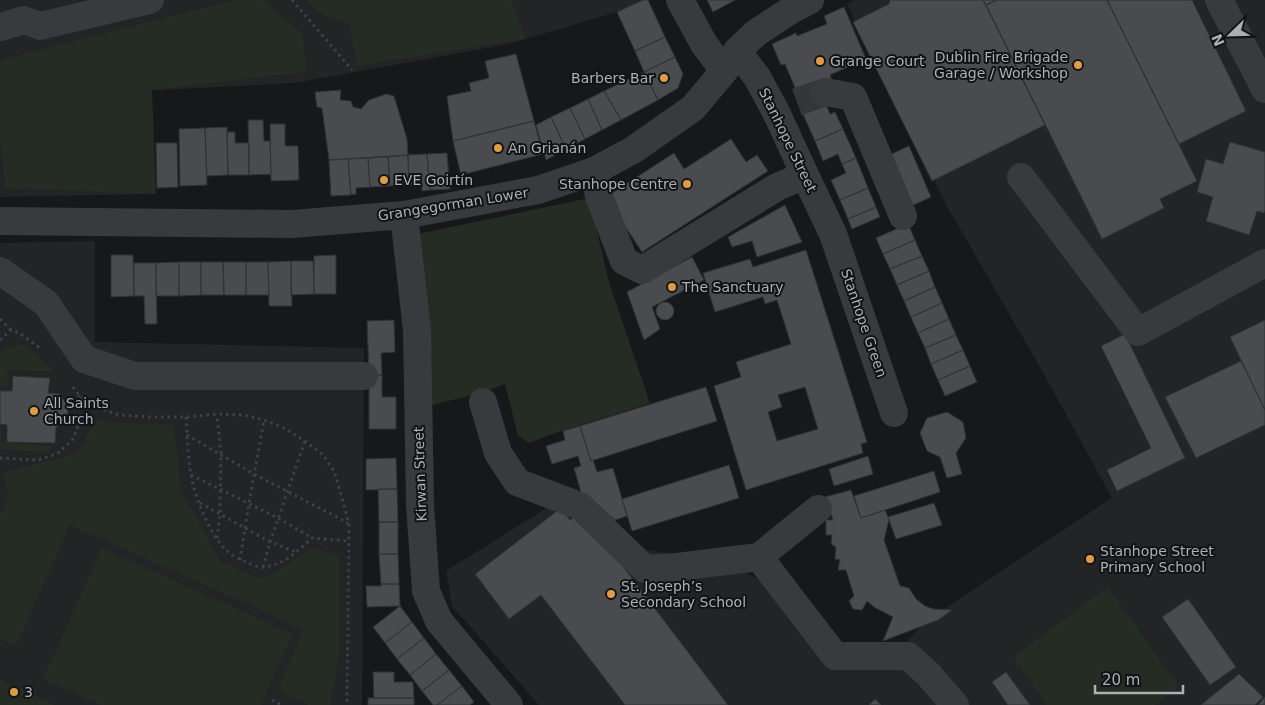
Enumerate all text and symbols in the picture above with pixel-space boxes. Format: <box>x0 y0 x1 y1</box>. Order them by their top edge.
north arrow <box>1205 10 1255 60</box>
text: N <box>1208 32 1228 49</box>
place label: Dublin Fire Brigade Garage / Workshop <box>934 49 1068 81</box>
place label: Grange Court <box>830 53 925 69</box>
marker: Grange Court <box>814 55 826 67</box>
marker: Dublin Fire Brigade Garage / Workshop <box>1072 59 1084 71</box>
place label: Barbers Bar <box>571 70 654 86</box>
marker: Barbers Bar <box>658 72 670 84</box>
street label: Stanhope Street <box>756 85 820 195</box>
place label: An Grianán <box>508 140 586 156</box>
marker: An Grianán <box>492 142 504 154</box>
place label: EVE Goirtín <box>394 172 473 188</box>
marker: EVE Goirtín <box>378 174 390 186</box>
place label: Stanhope Centre <box>559 176 677 192</box>
marker: Stanhope Centre <box>681 178 693 190</box>
street label: Grangegorman Lower <box>377 184 530 224</box>
street label: Stanhope Green <box>838 267 890 379</box>
place label: The Sanctuary <box>681 279 784 295</box>
marker: The Sanctuary <box>666 281 678 293</box>
place label: All Saints Church <box>44 395 109 427</box>
marker: All Saints Church <box>28 405 40 417</box>
street label: Kirwan Street <box>410 426 430 522</box>
place label: Stanhope Street Primary School <box>1100 543 1214 575</box>
marker: Stanhope Street Primary School <box>1084 553 1096 565</box>
place label: St. Joseph’s Secondary School <box>621 578 746 610</box>
marker: St. Joseph’s Secondary School <box>605 588 617 600</box>
scale bar <box>1095 662 1182 694</box>
text: 20 m <box>1102 671 1140 689</box>
place label: 3 <box>24 684 33 700</box>
marker: 3 <box>8 686 20 698</box>

